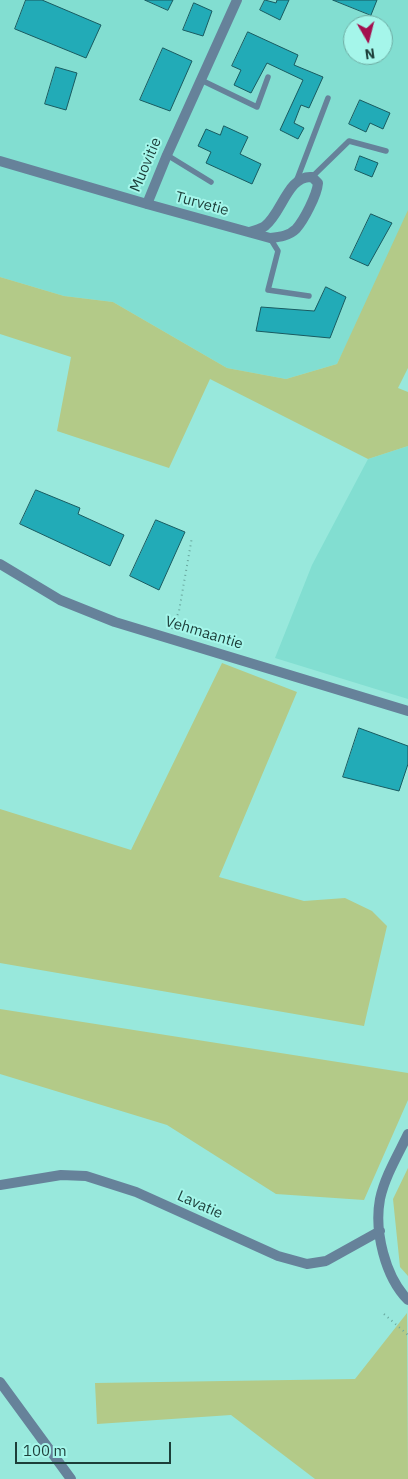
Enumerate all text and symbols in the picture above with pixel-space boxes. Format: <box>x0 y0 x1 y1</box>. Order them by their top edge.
north arrow <box>343 15 393 65</box>
text: N <box>364 44 376 63</box>
street label: Muovitie <box>127 135 165 195</box>
street label: Turvetie <box>173 188 231 220</box>
street label: Vehmaantie <box>163 613 245 653</box>
street label: Lavatie <box>174 1187 226 1223</box>
scale bar <box>18 1432 174 1464</box>
text: 100 m <box>23 1441 67 1460</box>

